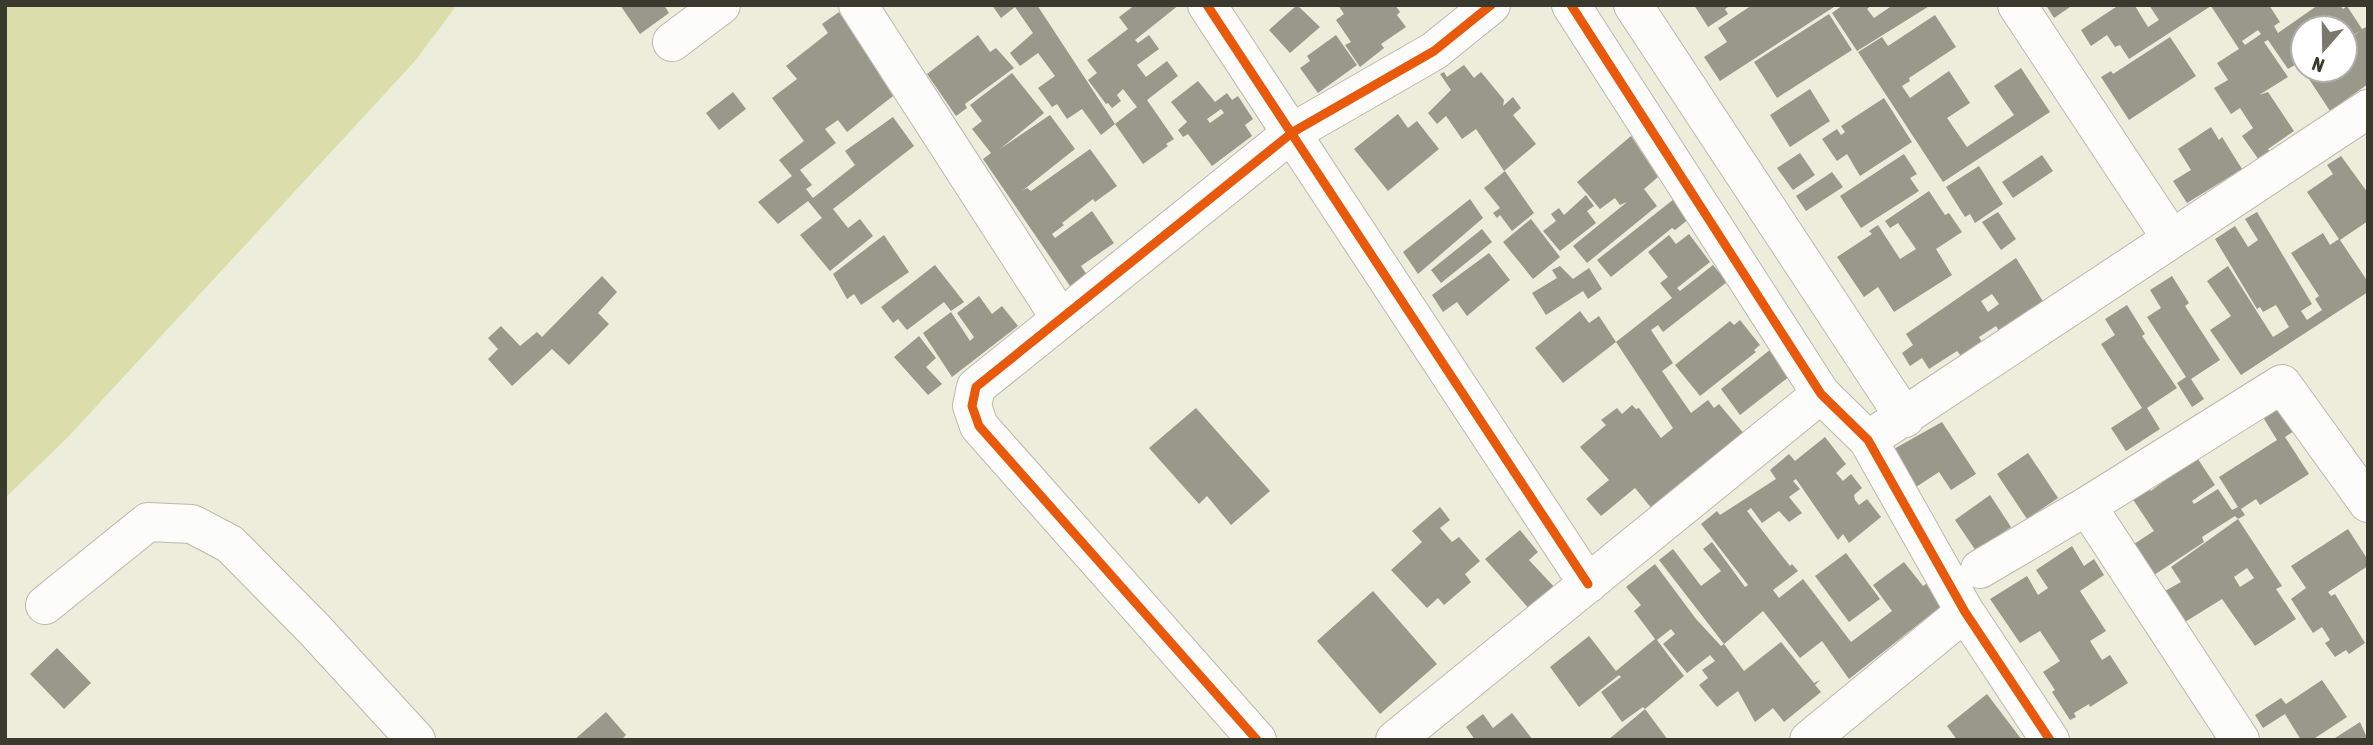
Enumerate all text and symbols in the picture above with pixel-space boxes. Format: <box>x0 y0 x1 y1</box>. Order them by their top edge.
north arrow <box>2289 14 2359 84</box>
text: N <box>2309 53 2327 77</box>

